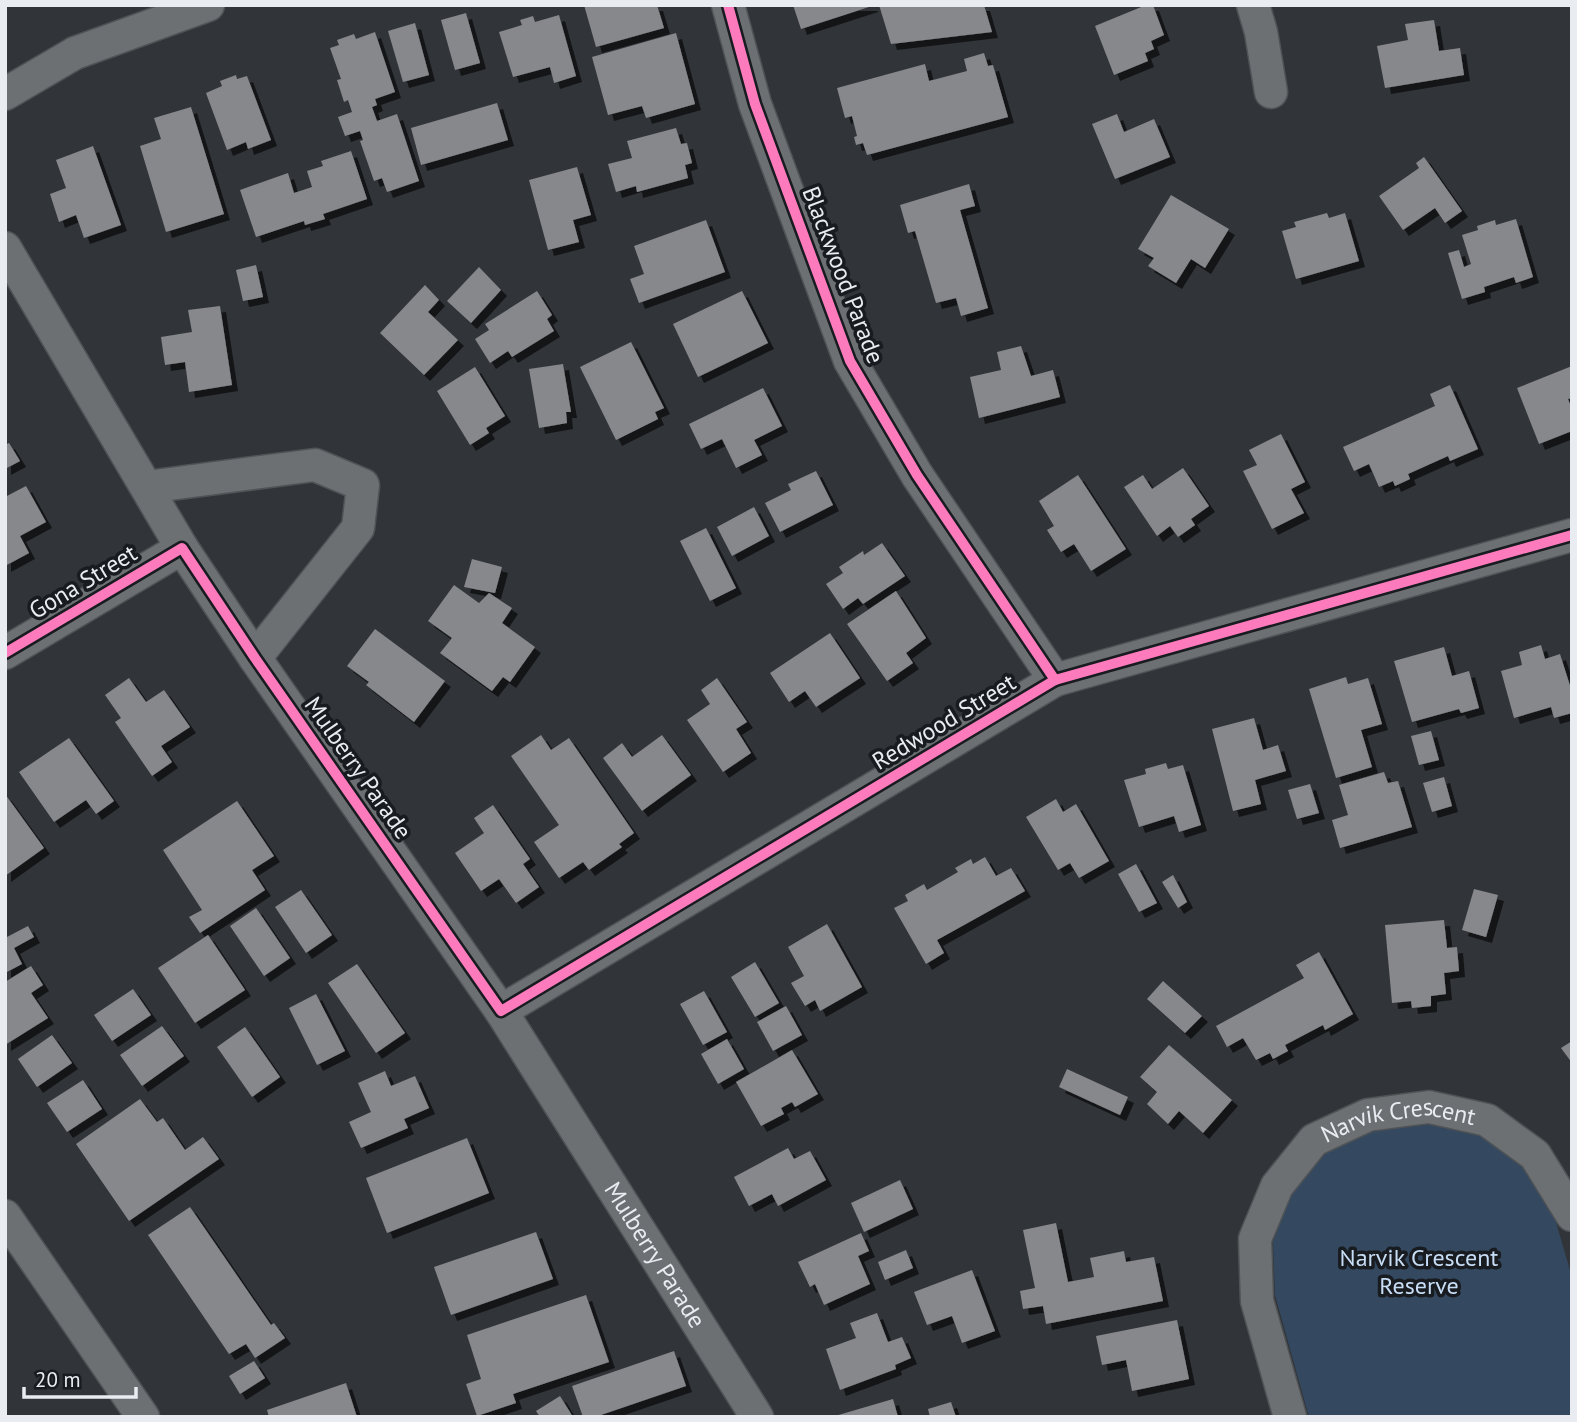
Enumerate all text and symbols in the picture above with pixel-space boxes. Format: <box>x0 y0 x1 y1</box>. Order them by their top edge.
street label: Blackwood Parade <box>795 182 892 368</box>
street label: Gona Street <box>23 537 142 626</box>
street label: Redwood Street <box>866 667 1021 777</box>
street label: Mulberry Parade <box>298 691 419 845</box>
street label: Narvik Crescent <box>1316 1091 1479 1150</box>
street label: Mulberry Parade <box>598 1176 713 1334</box>
park label: Narvik Crescent Reserve <box>1340 1242 1498 1301</box>
scale bar <box>24 1356 136 1400</box>
text: 20 m <box>35 1366 81 1393</box>

